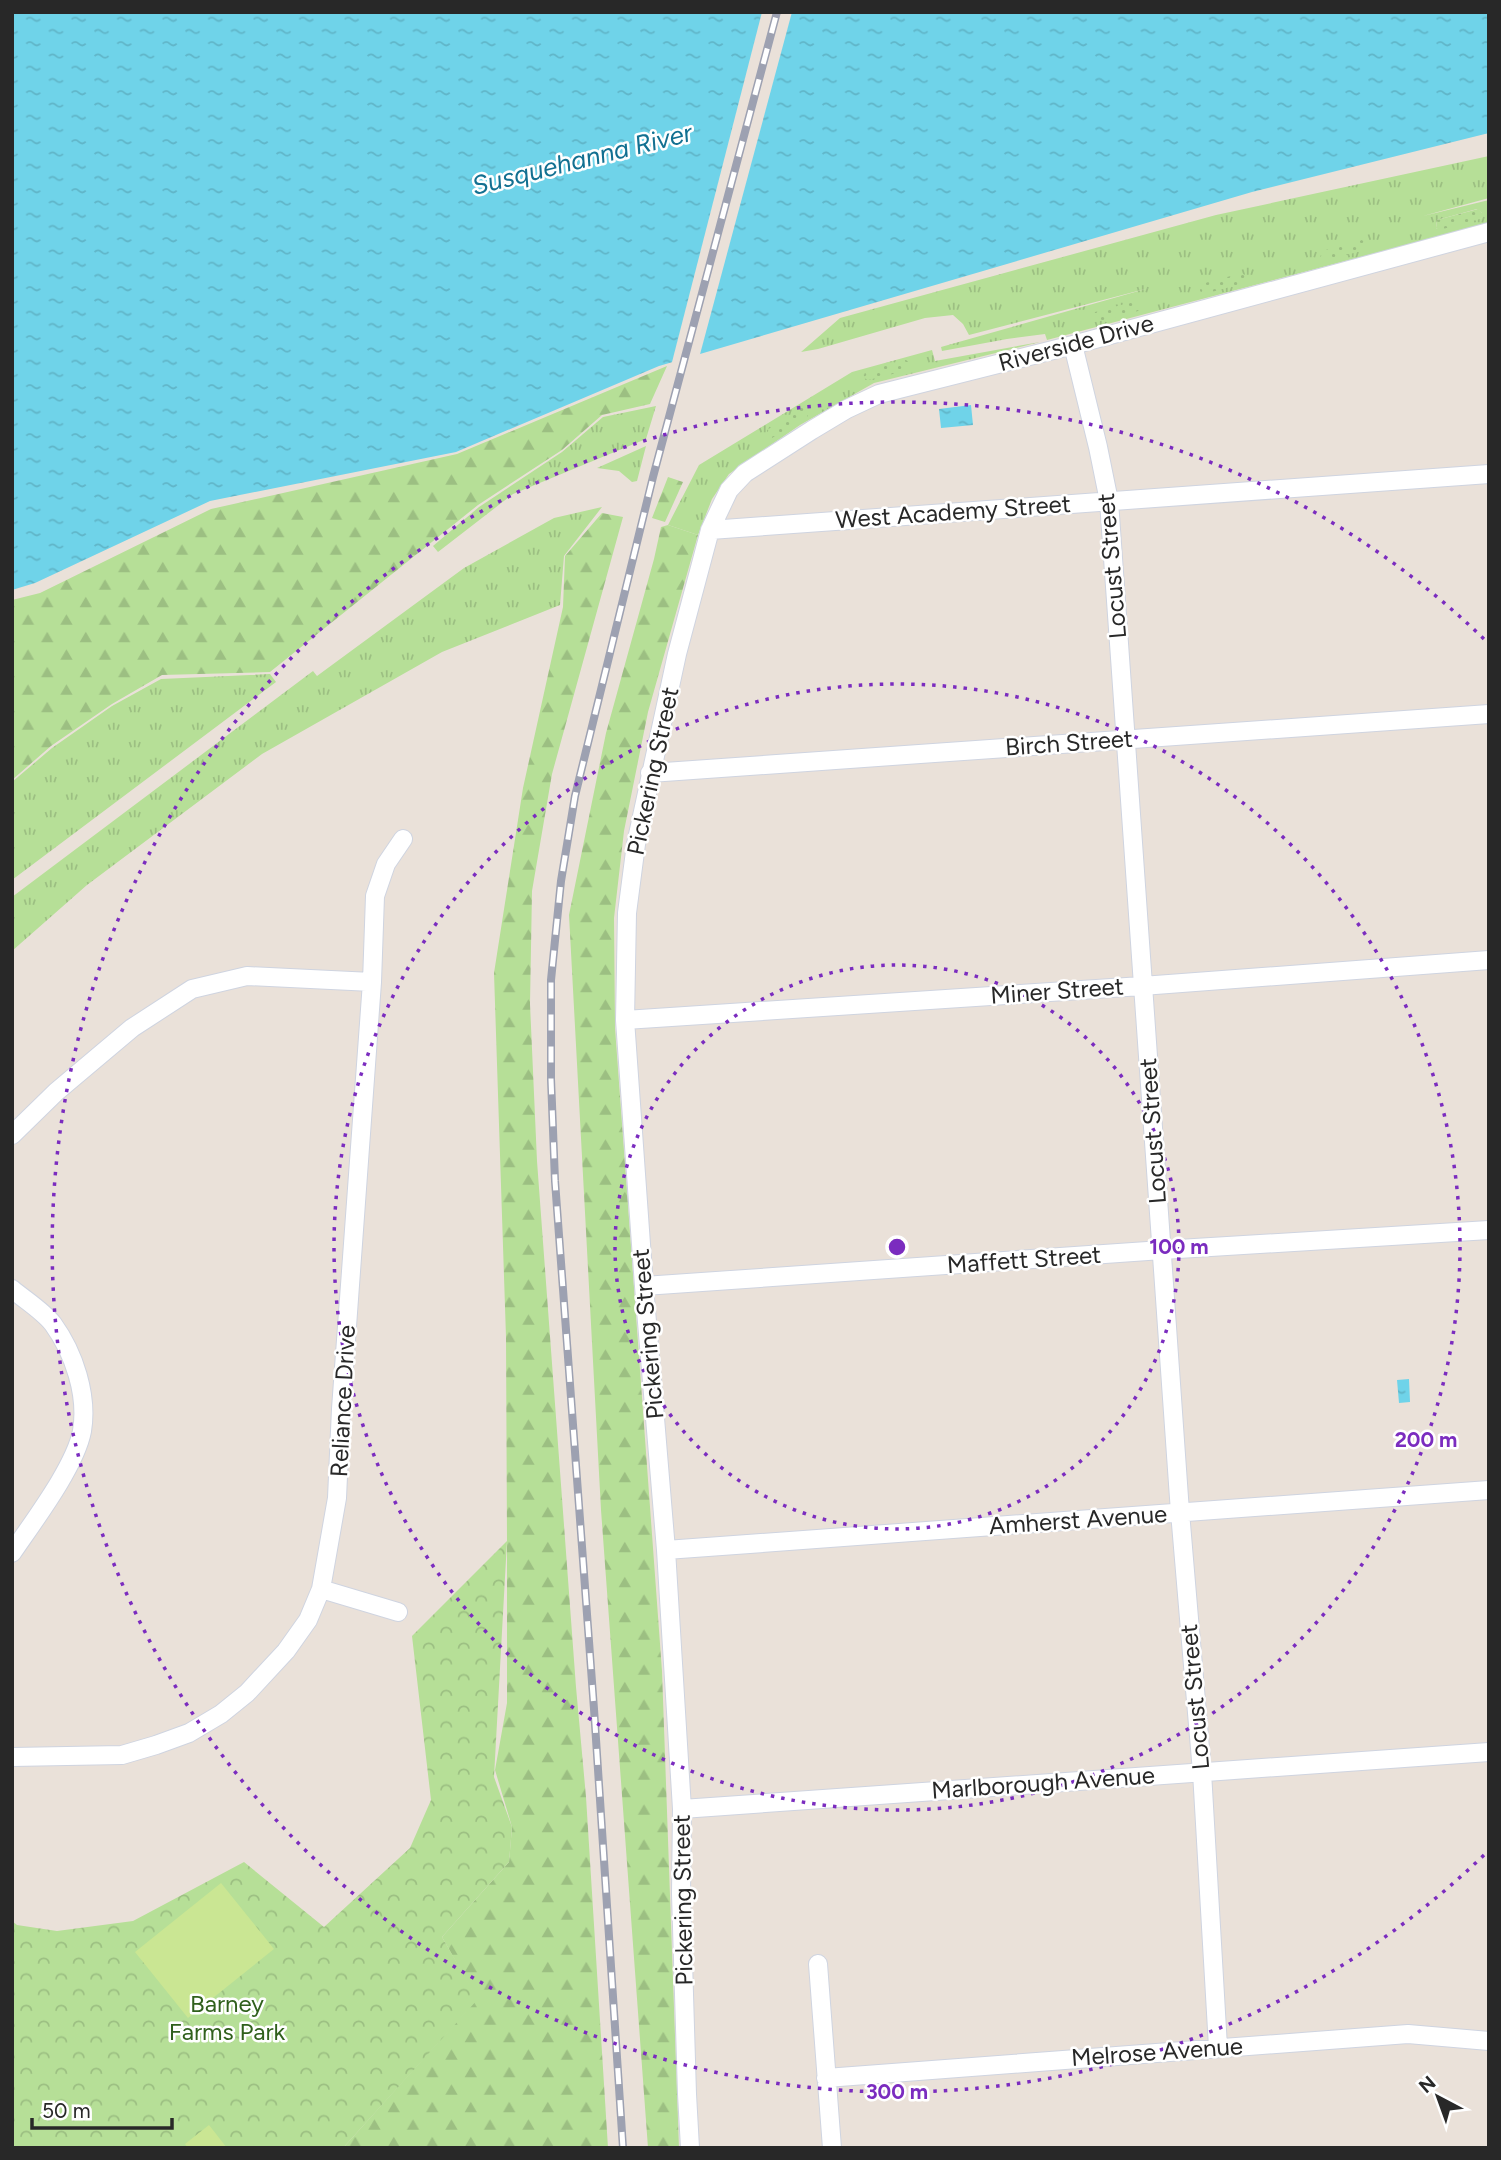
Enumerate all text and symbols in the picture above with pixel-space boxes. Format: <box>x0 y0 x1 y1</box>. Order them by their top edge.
water label: Susquehanna River <box>469 116 697 202</box>
street label: Riverside Drive <box>995 308 1157 377</box>
street label: West Academy Street <box>834 489 1072 534</box>
street label: Locust Street <box>1091 492 1132 640</box>
street label: Pickering Street <box>621 684 684 858</box>
street label: Birch Street <box>1004 724 1134 761</box>
street label: Miner Street <box>989 971 1125 1010</box>
street label: Locust Street <box>1133 1057 1172 1205</box>
text: 100 m <box>1149 1234 1209 1259</box>
centre of rings <box>885 1235 909 1259</box>
street label: Maffett Street <box>946 1240 1102 1279</box>
street label: Pickering Street <box>626 1247 669 1421</box>
street label: Reliance Drive <box>324 1324 361 1478</box>
text: 200 m <box>1395 1427 1457 1452</box>
street label: Amherst Avenue <box>988 1499 1168 1540</box>
street label: Locust Street <box>1174 1623 1215 1771</box>
street label: Marlborough Avenue <box>930 1760 1156 1805</box>
street label: Pickering Street <box>667 1814 698 1986</box>
park label: Barney Farms Park <box>169 1989 286 2046</box>
street label: Melrose Avenue <box>1070 2031 1244 2072</box>
north arrow <box>1403 2062 1473 2132</box>
text: N <box>1414 2071 1440 2098</box>
text: 300 m <box>866 2079 928 2104</box>
scale bar <box>32 2086 172 2130</box>
text: 50 m <box>42 2098 91 2123</box>

